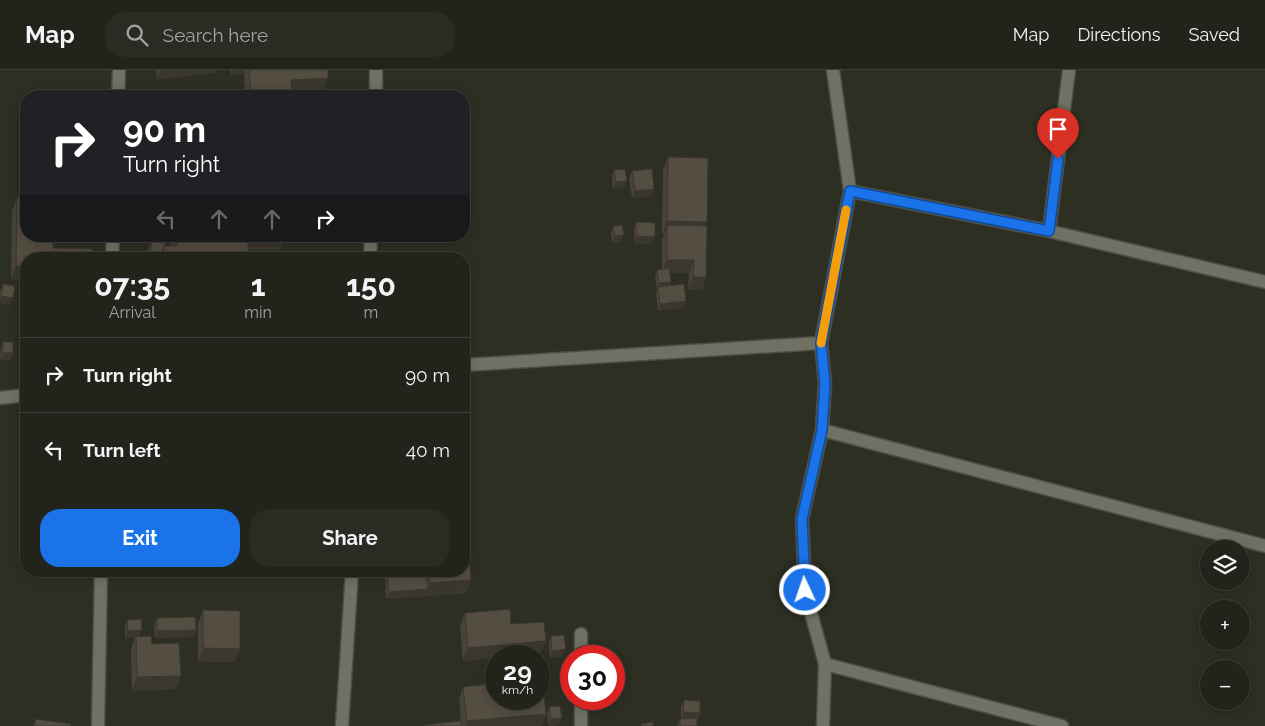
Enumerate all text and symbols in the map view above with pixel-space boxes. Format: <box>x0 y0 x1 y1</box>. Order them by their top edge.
search box <box>105 12 455 57</box>
text: Map <box>25 20 75 49</box>
icon: search <box>123 21 151 49</box>
text: Search here <box>163 24 268 46</box>
text: Map <box>1013 24 1049 45</box>
text: Directions <box>1077 24 1161 45</box>
text: Saved <box>1189 24 1240 45</box>
pin <box>1037 108 1079 159</box>
text: 90 m <box>123 109 206 150</box>
icon: right <box>40 110 105 175</box>
icon: arrive <box>1044 115 1072 143</box>
text: Turn right <box>123 151 220 177</box>
icon: left <box>152 205 180 233</box>
icon: ahead <box>205 205 233 233</box>
icon: ahead <box>258 205 286 233</box>
icon: right <box>311 205 339 233</box>
text: 07:35 <box>94 268 170 303</box>
text: 1 <box>251 268 265 303</box>
text: 150 <box>346 268 396 303</box>
text: Arrival <box>109 303 156 322</box>
text: min <box>244 303 272 322</box>
text: m <box>364 303 378 322</box>
icon: right <box>40 361 68 389</box>
text: Turn right <box>83 364 172 386</box>
text: 90 m <box>405 364 450 386</box>
icon: left <box>40 436 68 464</box>
text: Turn left <box>83 439 160 461</box>
text: 40 m <box>406 439 450 461</box>
button: Exit <box>40 509 240 567</box>
button: Share <box>250 509 450 567</box>
map controls <box>1200 540 1250 710</box>
button: layers <box>1200 540 1250 590</box>
position arrow <box>778 563 830 615</box>
button: + <box>1200 600 1250 650</box>
speed limit sign: 30 <box>560 645 625 710</box>
text: 29 <box>503 656 532 686</box>
button: − <box>1200 660 1250 710</box>
text: km/h <box>502 683 533 697</box>

